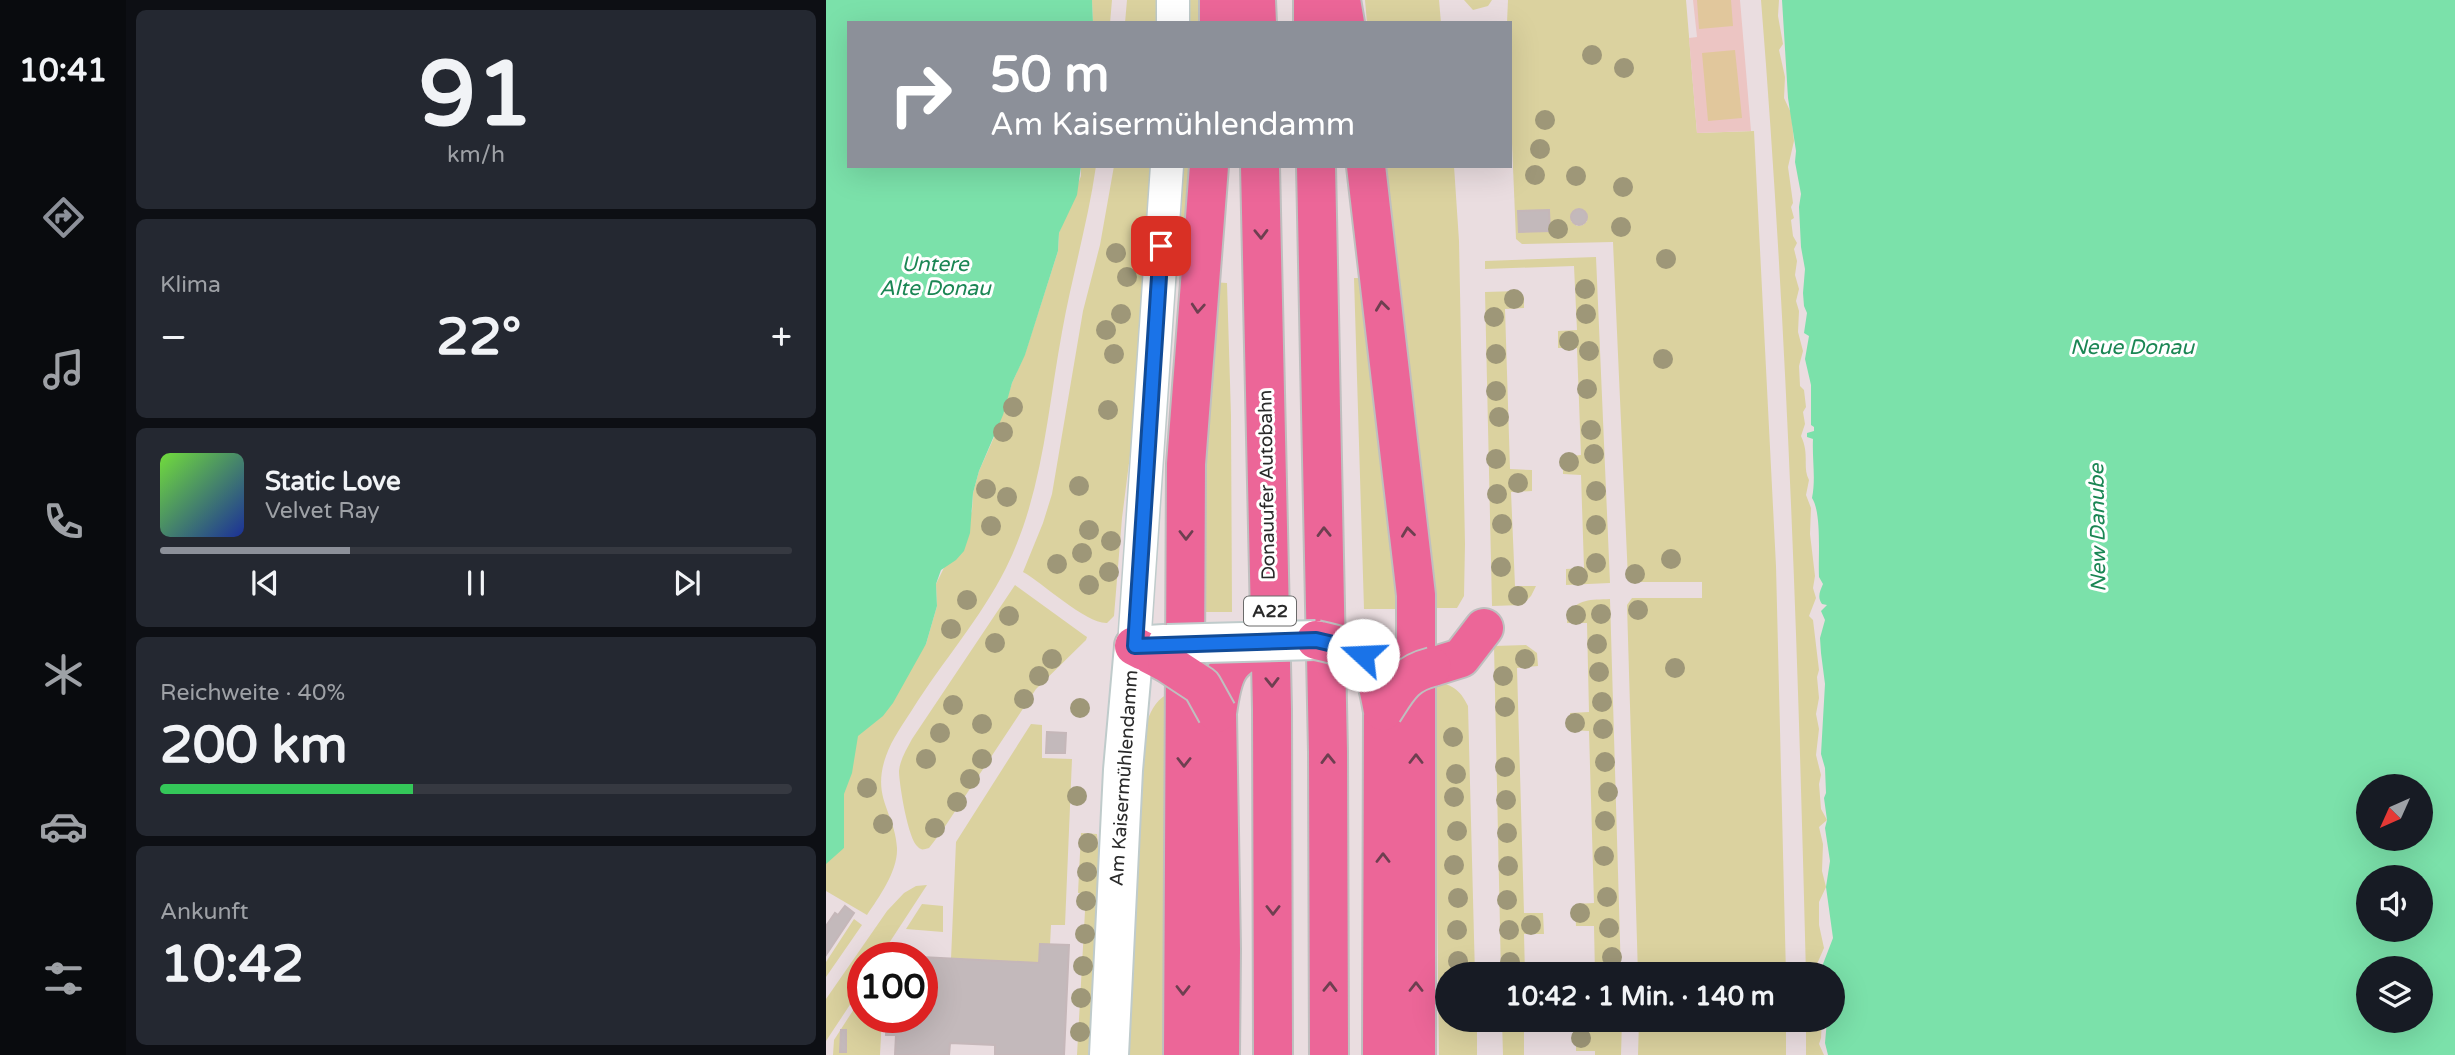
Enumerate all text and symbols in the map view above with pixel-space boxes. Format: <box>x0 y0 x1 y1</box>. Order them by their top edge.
text: 91 <box>419 40 533 150</box>
text: 50 m <box>990 46 1109 105</box>
icon: right <box>875 49 966 140</box>
text: 10:41 <box>19 52 107 90</box>
text: Am Kaisermühlendamm <box>990 106 1355 144</box>
text: km/h <box>447 141 505 169</box>
icon: directions <box>39 193 88 242</box>
pin <box>1131 216 1191 276</box>
icon: arrive <box>1142 227 1180 265</box>
one-way arrow <box>1254 229 1269 240</box>
water label: Untere Alte Donau <box>879 252 992 301</box>
text: Klima <box>160 271 221 299</box>
one-way arrow <box>1375 300 1390 311</box>
one-way arrow <box>1191 302 1206 313</box>
text: 22° <box>436 306 521 369</box>
text: − <box>160 315 187 361</box>
text: + <box>771 315 792 361</box>
water label: Neue Donau <box>2070 335 2195 360</box>
icon: music <box>39 345 88 394</box>
street label: Donauufer Autobahn <box>1254 390 1280 580</box>
water label: New Danube <box>2084 462 2112 592</box>
text: Static Love <box>265 466 401 497</box>
icon: phone <box>39 497 88 546</box>
text: Velvet Ray <box>265 497 380 525</box>
one-way arrow <box>1316 526 1331 537</box>
one-way arrow <box>1401 526 1416 538</box>
one-way arrow <box>1178 530 1194 540</box>
icon: previous <box>246 564 284 602</box>
icon: pause <box>457 564 495 602</box>
icon: next <box>668 564 706 602</box>
road number: A22 <box>1244 596 1296 626</box>
position arrow <box>1326 618 1400 692</box>
icon: climate <box>39 650 88 699</box>
street label: Am Kaisermühlendamm <box>1105 669 1143 887</box>
one-way arrow <box>1264 677 1279 688</box>
text: Reichweite · 40% <box>160 679 345 707</box>
text: 200 km <box>160 714 348 777</box>
one-way arrow <box>1320 754 1336 764</box>
one-way arrow <box>1408 754 1424 764</box>
one-way arrow <box>1177 757 1192 768</box>
north arrow <box>2356 774 2432 850</box>
map controls <box>2356 774 2433 1033</box>
icon: car <box>39 802 88 851</box>
one-way arrow <box>1375 852 1391 863</box>
button: sound <box>2356 865 2433 942</box>
text: Ankunft <box>160 898 249 926</box>
one-way arrow <box>1265 905 1281 916</box>
text: 10:42 <box>160 933 304 996</box>
speed limit sign: 100 <box>847 942 938 1033</box>
icon: filters <box>39 954 88 1003</box>
button: layers <box>2356 956 2433 1033</box>
one-way arrow <box>1322 981 1338 992</box>
one-way arrow <box>1408 981 1424 992</box>
text: 10:42 · 1 Min. · 140 m <box>1505 981 1775 1012</box>
one-way arrow <box>1175 985 1191 995</box>

